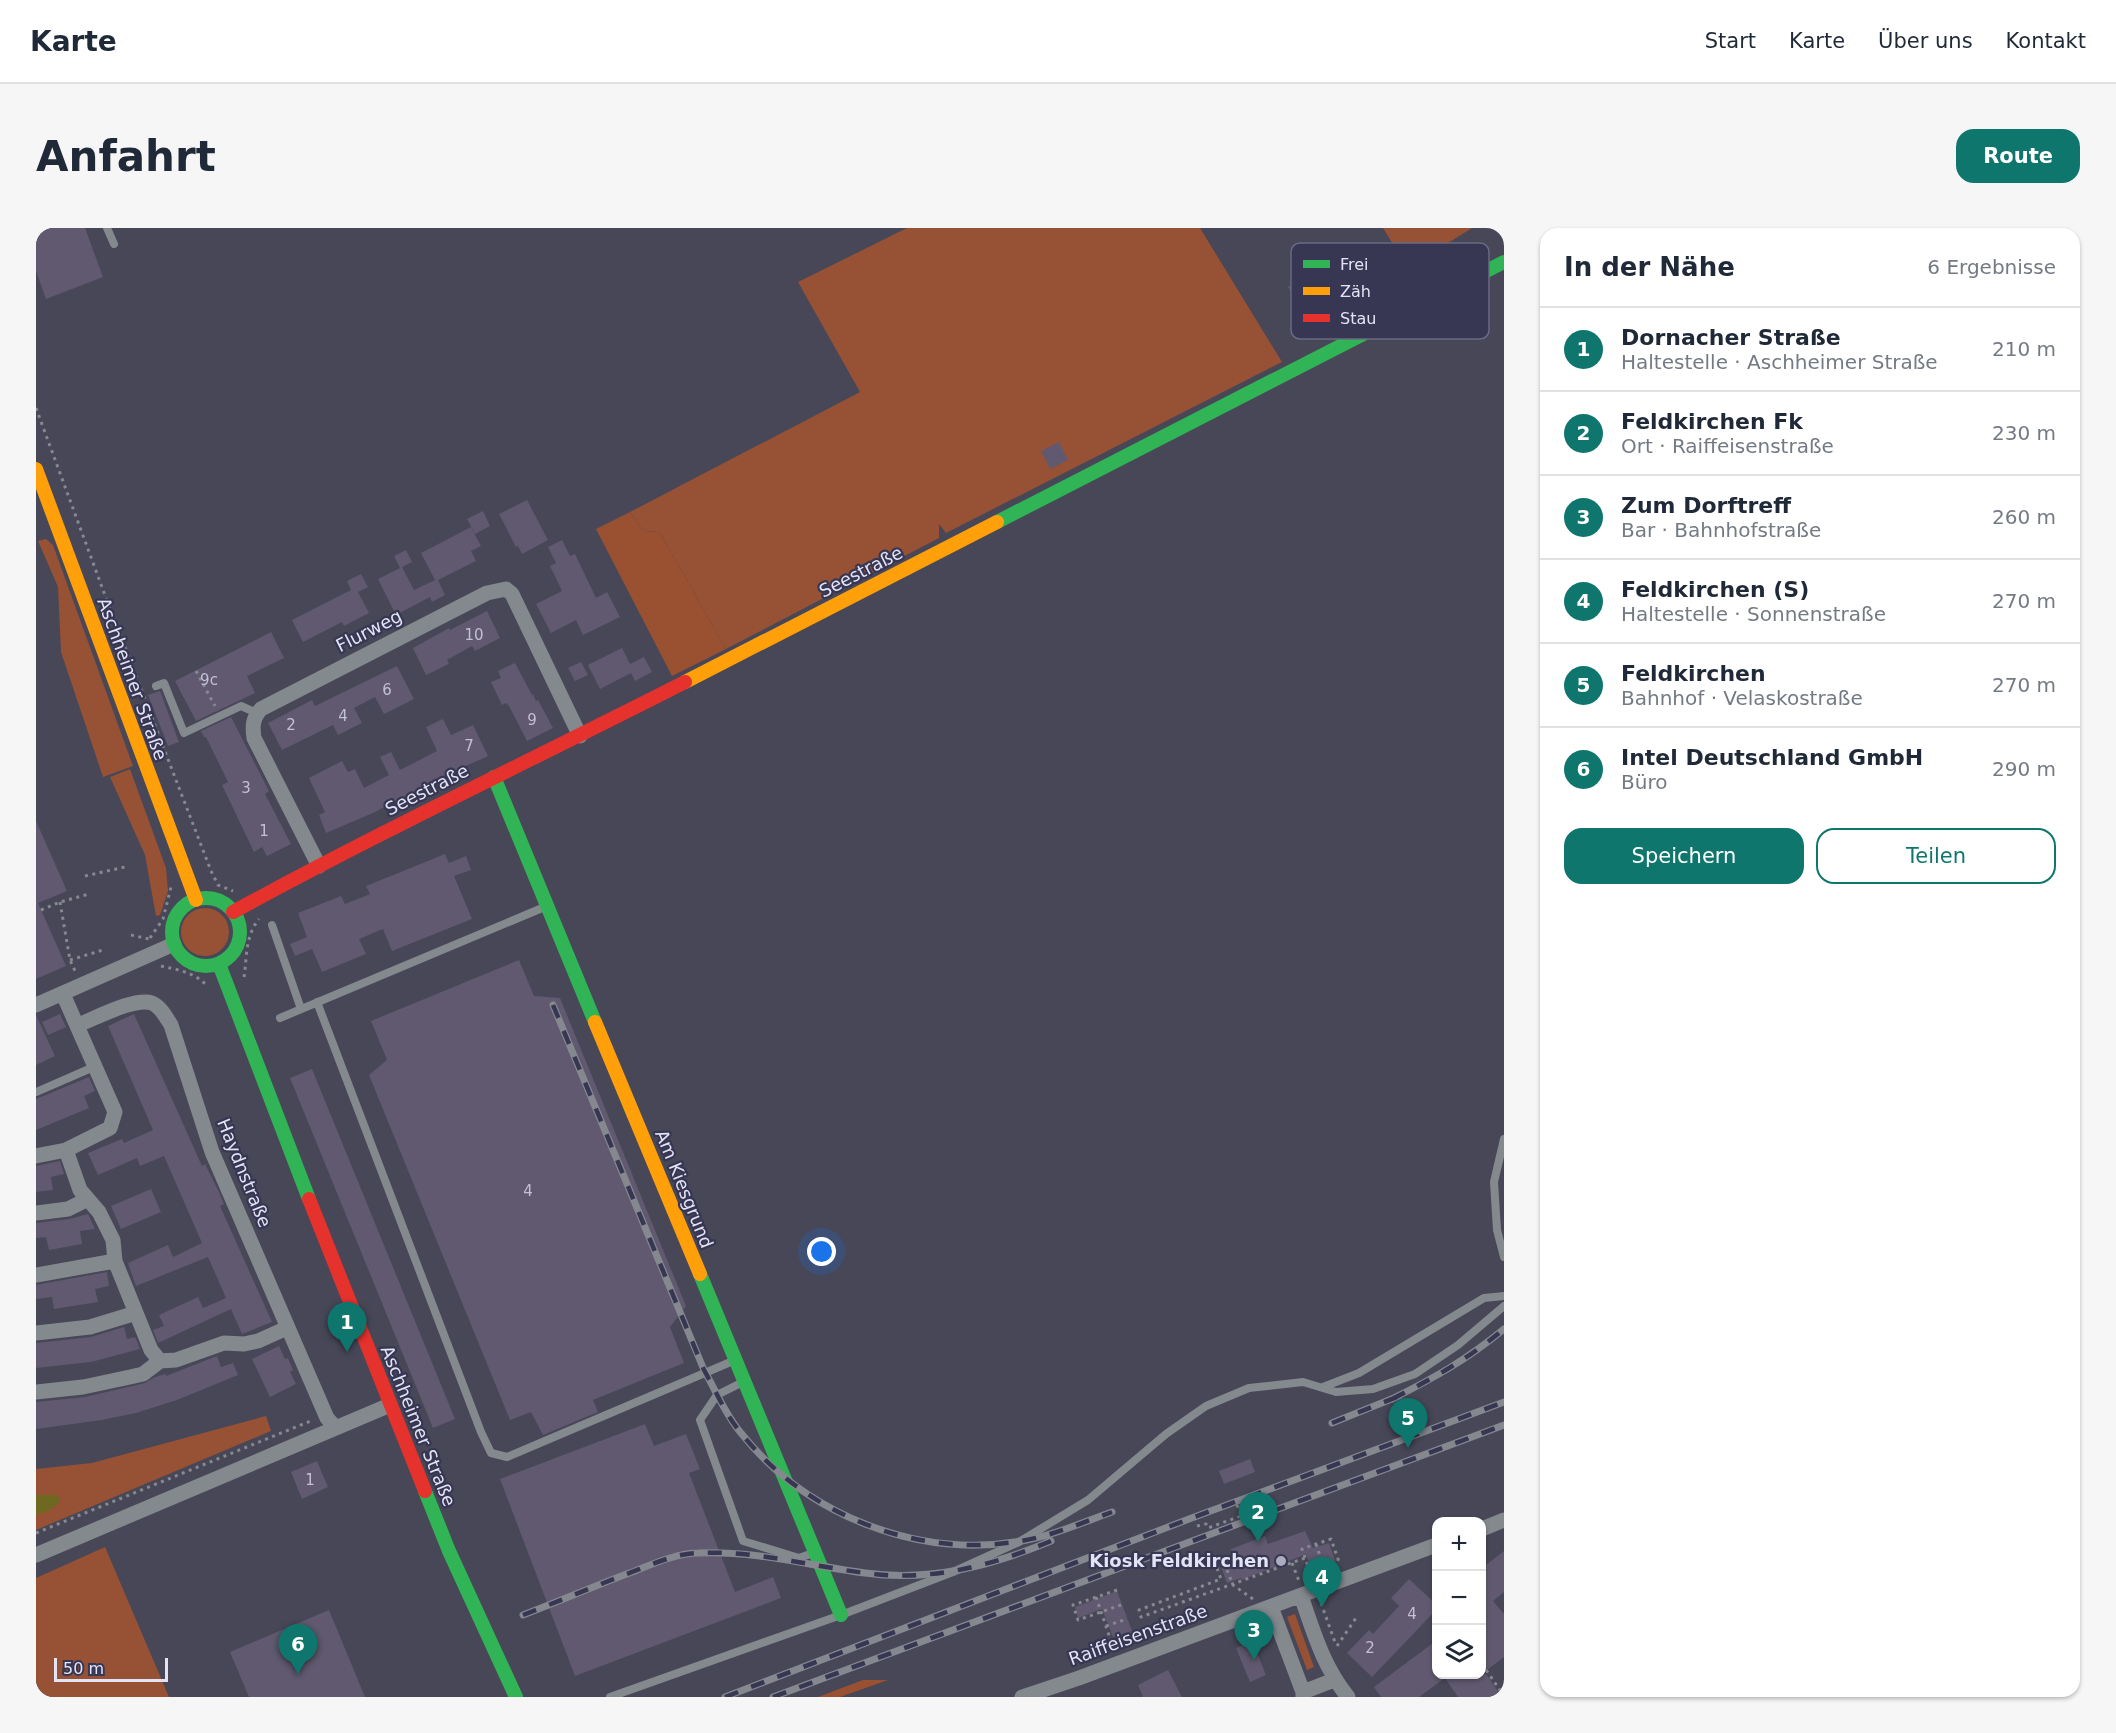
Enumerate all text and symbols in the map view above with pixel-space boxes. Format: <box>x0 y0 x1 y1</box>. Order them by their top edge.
text: Karte <box>30 25 117 58</box>
text: Start <box>1705 29 1756 53</box>
text: Karte <box>1789 29 1845 53</box>
text: Über uns <box>1878 29 1973 53</box>
text: Kontakt <box>2006 29 2086 53</box>
button: Route <box>1956 129 2080 183</box>
text: Anfahrt <box>36 132 216 181</box>
legend <box>1291 243 1489 339</box>
text: In der Nähe <box>1564 252 1735 282</box>
text: Frei <box>1340 255 1369 274</box>
text: 6 Ergebnisse <box>1927 255 2056 279</box>
text: Zäh <box>1340 282 1371 301</box>
text: Stau <box>1340 309 1376 328</box>
text: Dornacher Straße <box>1621 325 1841 350</box>
text: 1 <box>1577 337 1590 361</box>
text: 210 m <box>1992 337 2056 361</box>
text: Haltestelle · Aschheimer Straße <box>1621 350 1938 374</box>
text: Feldkirchen Fk <box>1621 409 1803 434</box>
text: 2 <box>1577 421 1590 445</box>
text: 230 m <box>1992 421 2056 445</box>
text: Ort · Raiffeisenstraße <box>1621 434 1834 458</box>
text: Zum Dorftreff <box>1621 493 1791 518</box>
text: 3 <box>1577 505 1590 529</box>
text: 260 m <box>1992 505 2056 529</box>
text: Bar · Bahnhofstraße <box>1621 518 1821 542</box>
street label: Seestraße <box>816 542 906 602</box>
text: Feldkirchen (S) <box>1621 577 1809 602</box>
text: 4 <box>1577 589 1590 613</box>
text: 270 m <box>1992 589 2056 613</box>
street label: Aschheimer Straße <box>93 595 172 763</box>
text: Haltestelle · Sonnenstraße <box>1621 602 1886 626</box>
street label: Flurweg <box>332 605 405 656</box>
house number: 10 <box>464 626 484 644</box>
text: Feldkirchen <box>1621 661 1766 686</box>
house number: 9c <box>200 671 218 689</box>
text: 5 <box>1577 673 1590 697</box>
text: 270 m <box>1992 673 2056 697</box>
house number: 6 <box>382 681 392 699</box>
text: Bahnhof · Velaskostraße <box>1621 686 1863 710</box>
house number: 4 <box>338 707 348 725</box>
house number: 9 <box>527 711 537 729</box>
house number: 2 <box>286 716 296 734</box>
house number: 7 <box>464 737 474 755</box>
text: Intel Deutschland GmbH <box>1621 745 1923 770</box>
text: 6 <box>1577 757 1590 781</box>
text: 290 m <box>1992 757 2056 781</box>
street label: Seestraße <box>382 760 472 820</box>
text: Büro <box>1621 770 1667 794</box>
house number: 3 <box>241 779 251 797</box>
house number: 1 <box>259 822 269 840</box>
button: Speichern <box>1564 828 1804 884</box>
button: Teilen <box>1816 828 2056 884</box>
street label: Haydnstraße <box>213 1115 276 1230</box>
street label: Am Kiesgrund <box>651 1127 718 1251</box>
house number: 4 <box>523 1182 533 1200</box>
your location <box>807 1237 836 1266</box>
pin: 1 <box>328 1302 366 1352</box>
street label: Aschheimer Straße <box>377 1342 460 1509</box>
pin: 5 <box>1388 1398 1428 1448</box>
house number: 1 <box>305 1471 315 1489</box>
pin: 2 <box>1238 1492 1278 1542</box>
map controls <box>1432 1517 1486 1679</box>
button: + <box>1432 1517 1486 1571</box>
place label: Kiosk Feldkirchen <box>1089 1550 1269 1571</box>
marker: Kiosk Feldkirchen <box>1274 1554 1288 1568</box>
pin: 4 <box>1302 1558 1342 1607</box>
button: − <box>1432 1571 1486 1625</box>
street label: Raiffeisenstraße <box>1066 1600 1210 1669</box>
house number: 4 <box>1407 1605 1417 1623</box>
pin: 3 <box>1234 1610 1274 1660</box>
pin: 6 <box>278 1624 318 1674</box>
button: layers <box>1432 1625 1486 1679</box>
house number: 2 <box>1365 1639 1375 1657</box>
scale bar <box>54 1655 168 1682</box>
text: 50 m <box>63 1659 104 1678</box>

